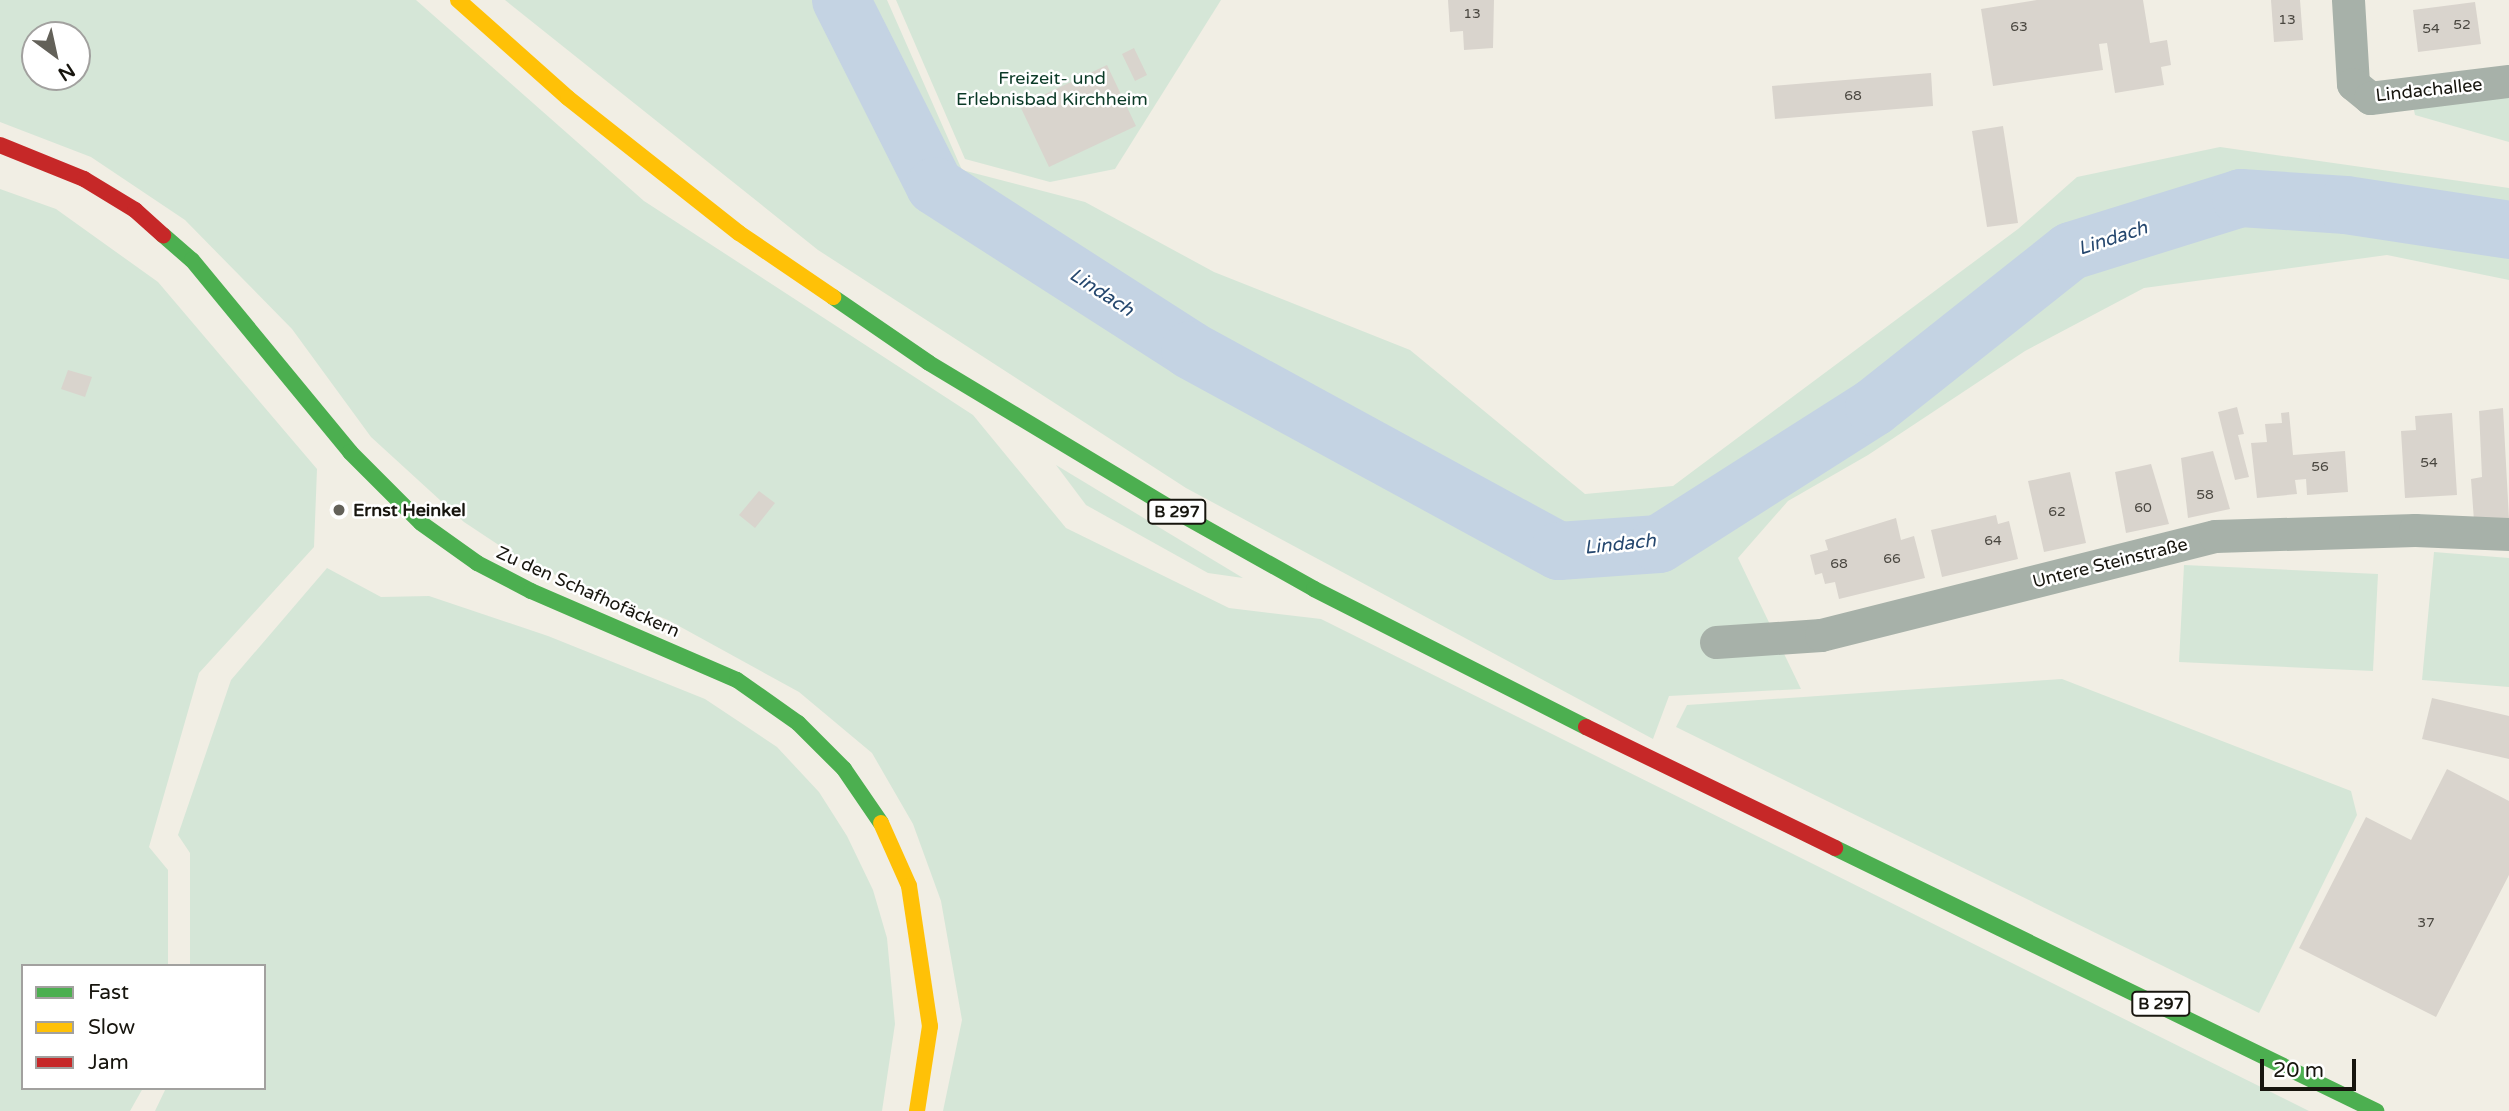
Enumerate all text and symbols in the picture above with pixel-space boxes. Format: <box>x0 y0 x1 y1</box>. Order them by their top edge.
house number: 13 <box>1463 6 1481 22</box>
house number: 13 <box>2278 12 2296 28</box>
house number: 52 <box>2453 17 2471 33</box>
house number: 63 <box>2010 19 2028 35</box>
north arrow <box>21 21 91 91</box>
house number: 54 <box>2422 21 2440 37</box>
text: N <box>54 59 79 85</box>
park label: Freizeit- und Erlebnisbad Kirchheim <box>956 68 1148 110</box>
street label: Lindachallee <box>2375 74 2483 106</box>
house number: 68 <box>1844 88 1862 104</box>
water label: Lindach <box>2075 217 2151 261</box>
water label: Lindach <box>1065 264 1137 322</box>
house number: 54 <box>2420 455 2438 471</box>
house number: 56 <box>2311 459 2329 475</box>
house number: 58 <box>2196 487 2214 503</box>
place label: Ernst Heinkel <box>353 499 466 521</box>
road number: B 297 <box>1147 499 1207 524</box>
house number: 60 <box>2134 500 2152 516</box>
marker: Ernst Heinkel <box>331 502 347 518</box>
house number: 62 <box>2048 504 2066 520</box>
water label: Lindach <box>1583 530 1657 560</box>
house number: 64 <box>1984 533 2002 549</box>
street label: Untere Steinstraße <box>2030 533 2190 593</box>
street label: Zu den Schafhofäckern <box>493 542 683 642</box>
house number: 66 <box>1883 551 1901 567</box>
house number: 68 <box>1830 556 1848 572</box>
house number: 37 <box>2417 915 2435 931</box>
legend <box>21 964 266 1090</box>
text: Fast <box>88 980 129 1005</box>
road number: B 297 <box>2131 992 2191 1016</box>
text: Slow <box>88 1015 135 1040</box>
scale bar <box>2264 1044 2360 1088</box>
text: Jam <box>88 1050 129 1075</box>
text: 20 m <box>2273 1058 2324 1083</box>

